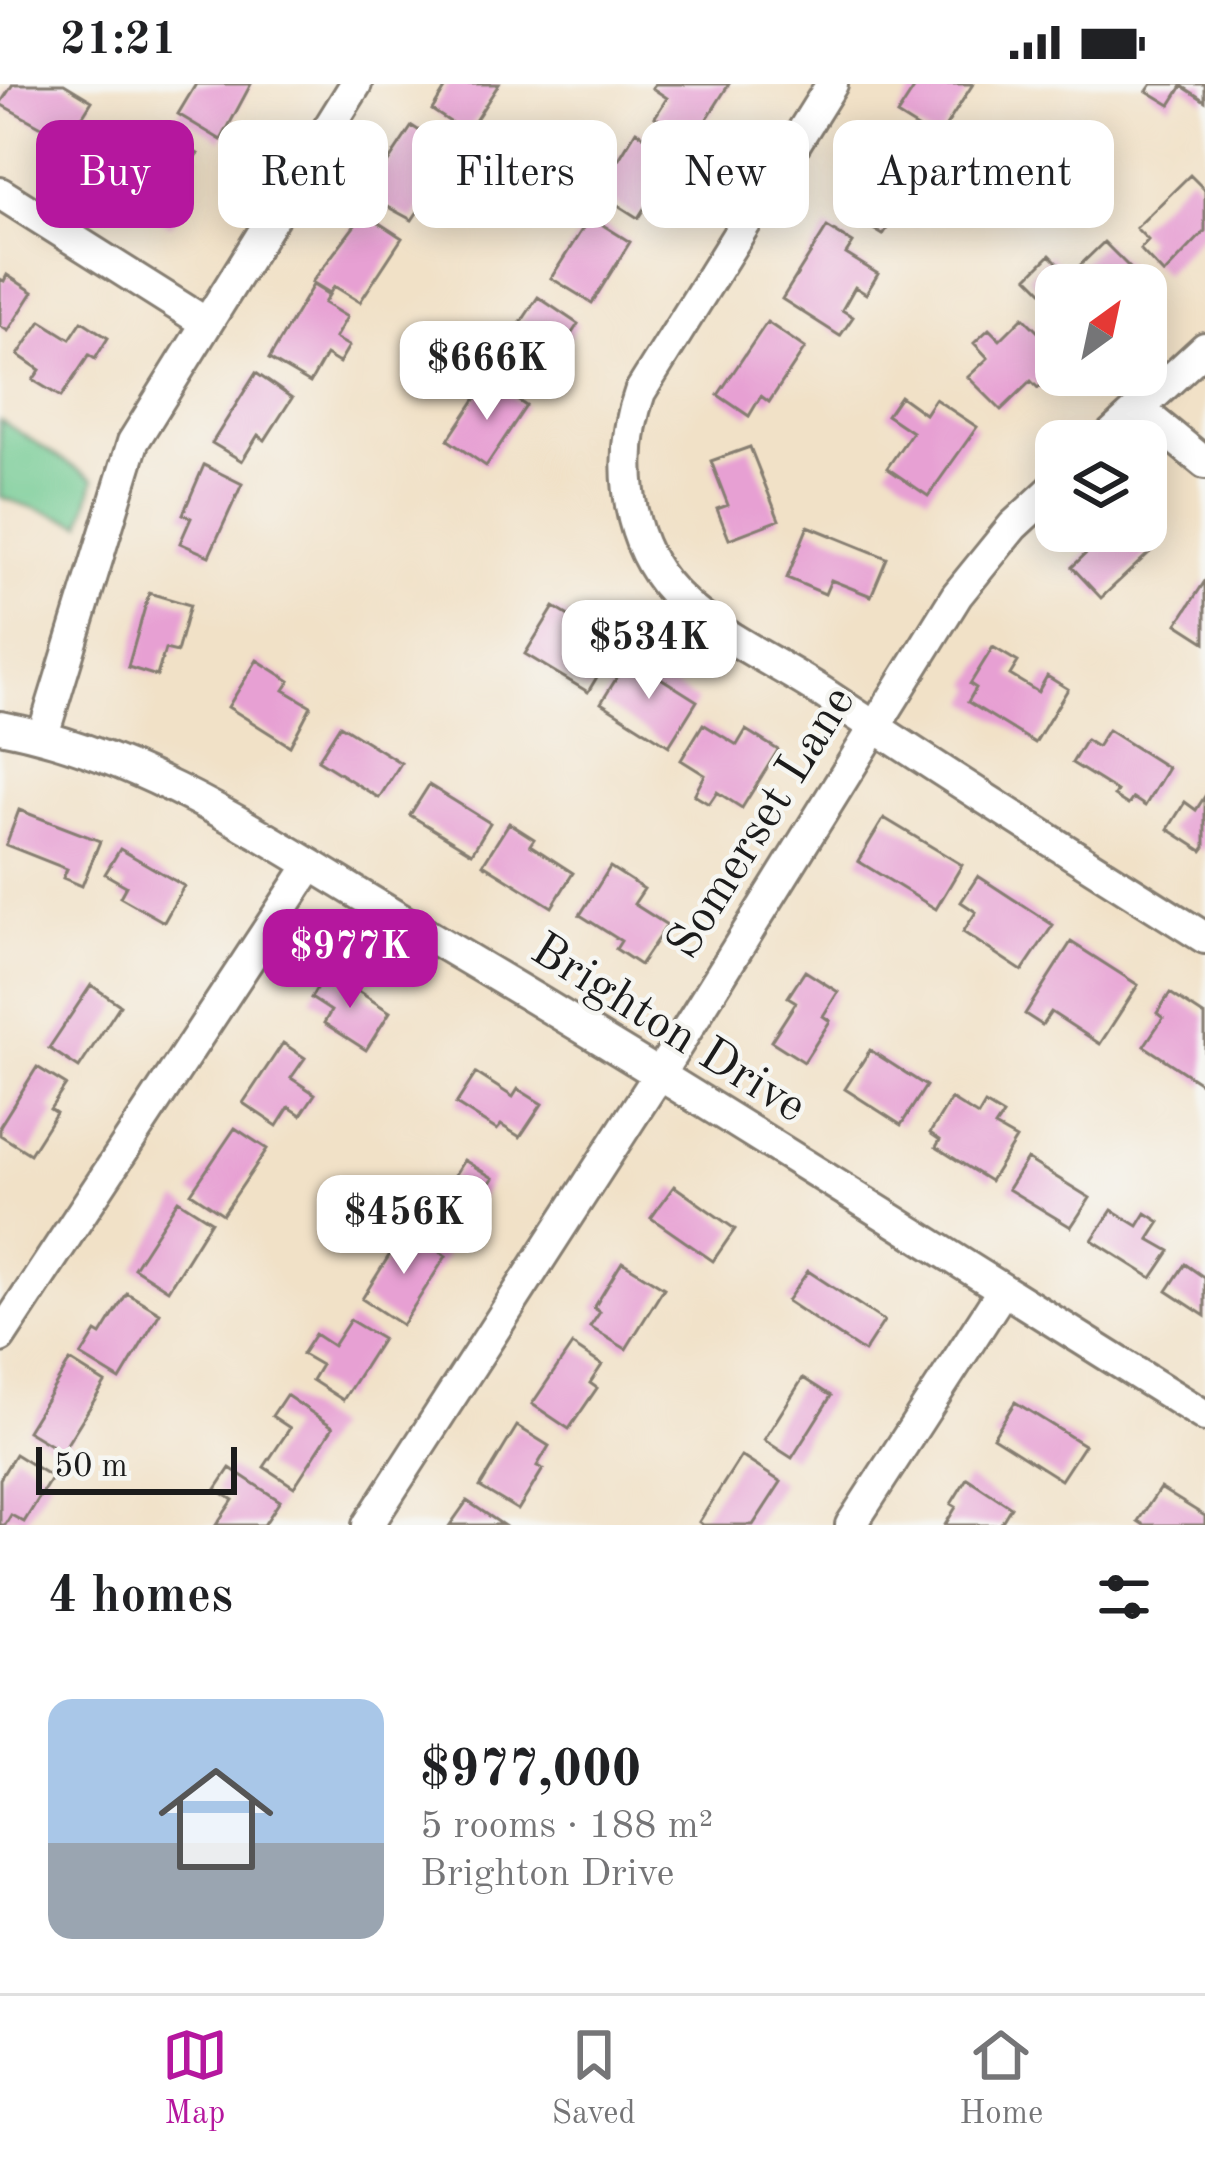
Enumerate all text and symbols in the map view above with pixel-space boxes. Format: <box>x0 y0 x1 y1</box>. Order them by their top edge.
text: 21:21 <box>60 19 177 64</box>
chip: Buy <box>36 120 194 228</box>
chip: Rent <box>218 120 388 228</box>
chip: Filters <box>412 120 617 228</box>
chip: New <box>641 120 809 228</box>
chip: Apartment <box>833 120 1114 228</box>
north arrow <box>1035 264 1167 396</box>
map controls <box>1035 264 1167 552</box>
pin: $666K <box>403 321 571 423</box>
text: $666K <box>427 340 547 379</box>
button: layers <box>1035 420 1167 552</box>
pin: $534K <box>565 600 733 702</box>
text: $534K <box>589 619 709 658</box>
street label: Somerset Lane <box>659 679 865 967</box>
pin: $977K <box>266 909 434 1011</box>
street label: Brighton Drive <box>523 926 813 1132</box>
text: $977K <box>290 928 410 967</box>
pin: $456K <box>320 1175 488 1277</box>
text: $456K <box>344 1194 464 1233</box>
scale bar <box>36 1441 237 1494</box>
text: 50 m <box>54 1451 128 1484</box>
icon: filters <box>1091 1564 1157 1630</box>
text: 4 homes <box>48 1572 233 1623</box>
text: $977,000 <box>420 1746 641 1797</box>
icon: home <box>144 1747 288 1891</box>
text: 5 rooms · 188 m² <box>420 1807 713 1846</box>
text: Brighton Drive <box>420 1855 674 1894</box>
tab: Map <box>162 2022 228 2135</box>
tab: Saved <box>552 2022 636 2135</box>
tab: Home <box>959 2022 1043 2135</box>

